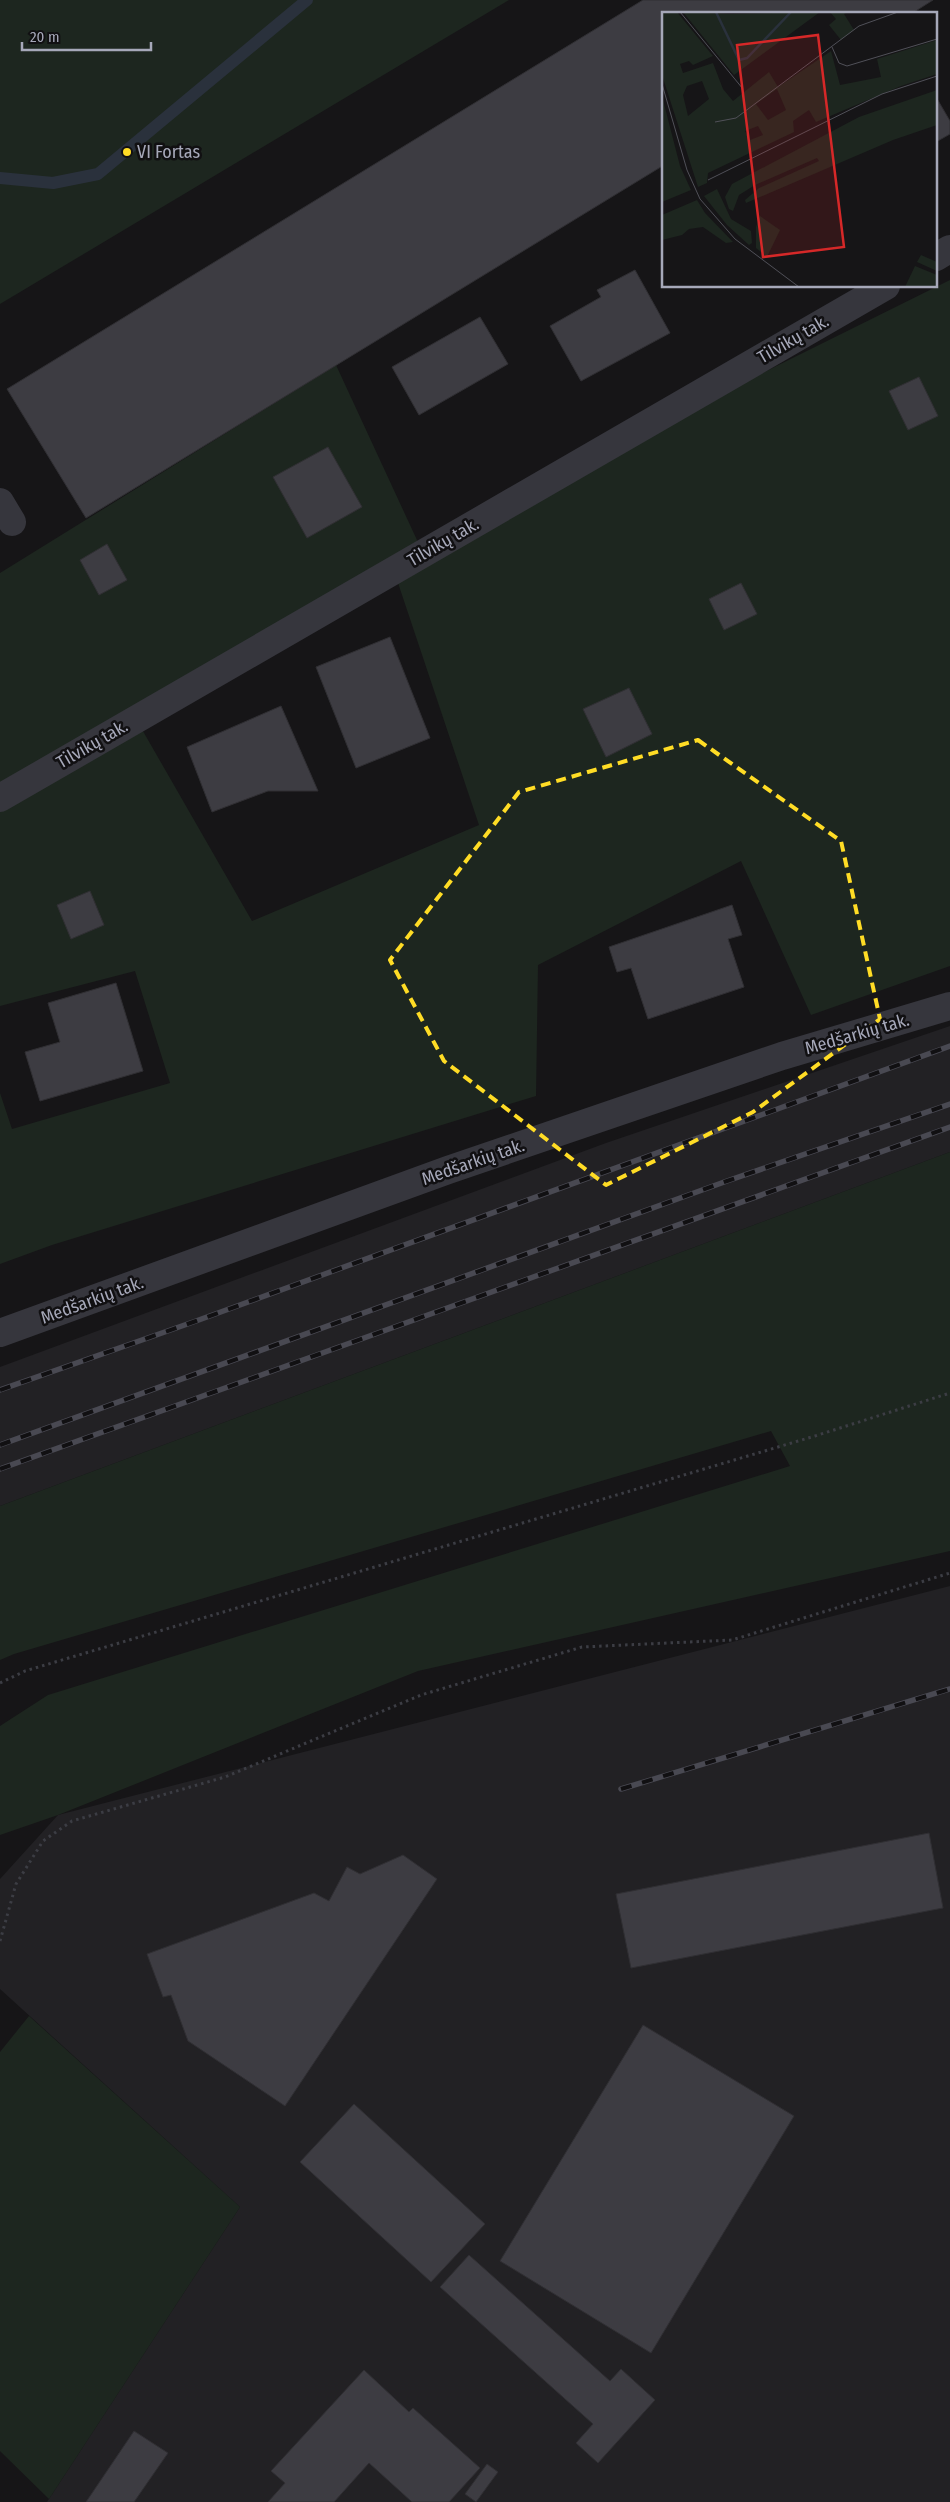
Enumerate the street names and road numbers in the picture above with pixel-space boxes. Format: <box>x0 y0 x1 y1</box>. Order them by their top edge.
street label: Tilvikų tak. <box>753 310 833 368</box>
street label: Tilvikų tak. <box>403 513 483 571</box>
street label: Tilvikų tak. <box>52 715 132 773</box>
street label: Medšarkių tak. <box>802 1009 912 1059</box>
street label: Medšarkių tak. <box>419 1134 528 1190</box>
street label: Medšarkių tak. <box>38 1271 146 1329</box>

